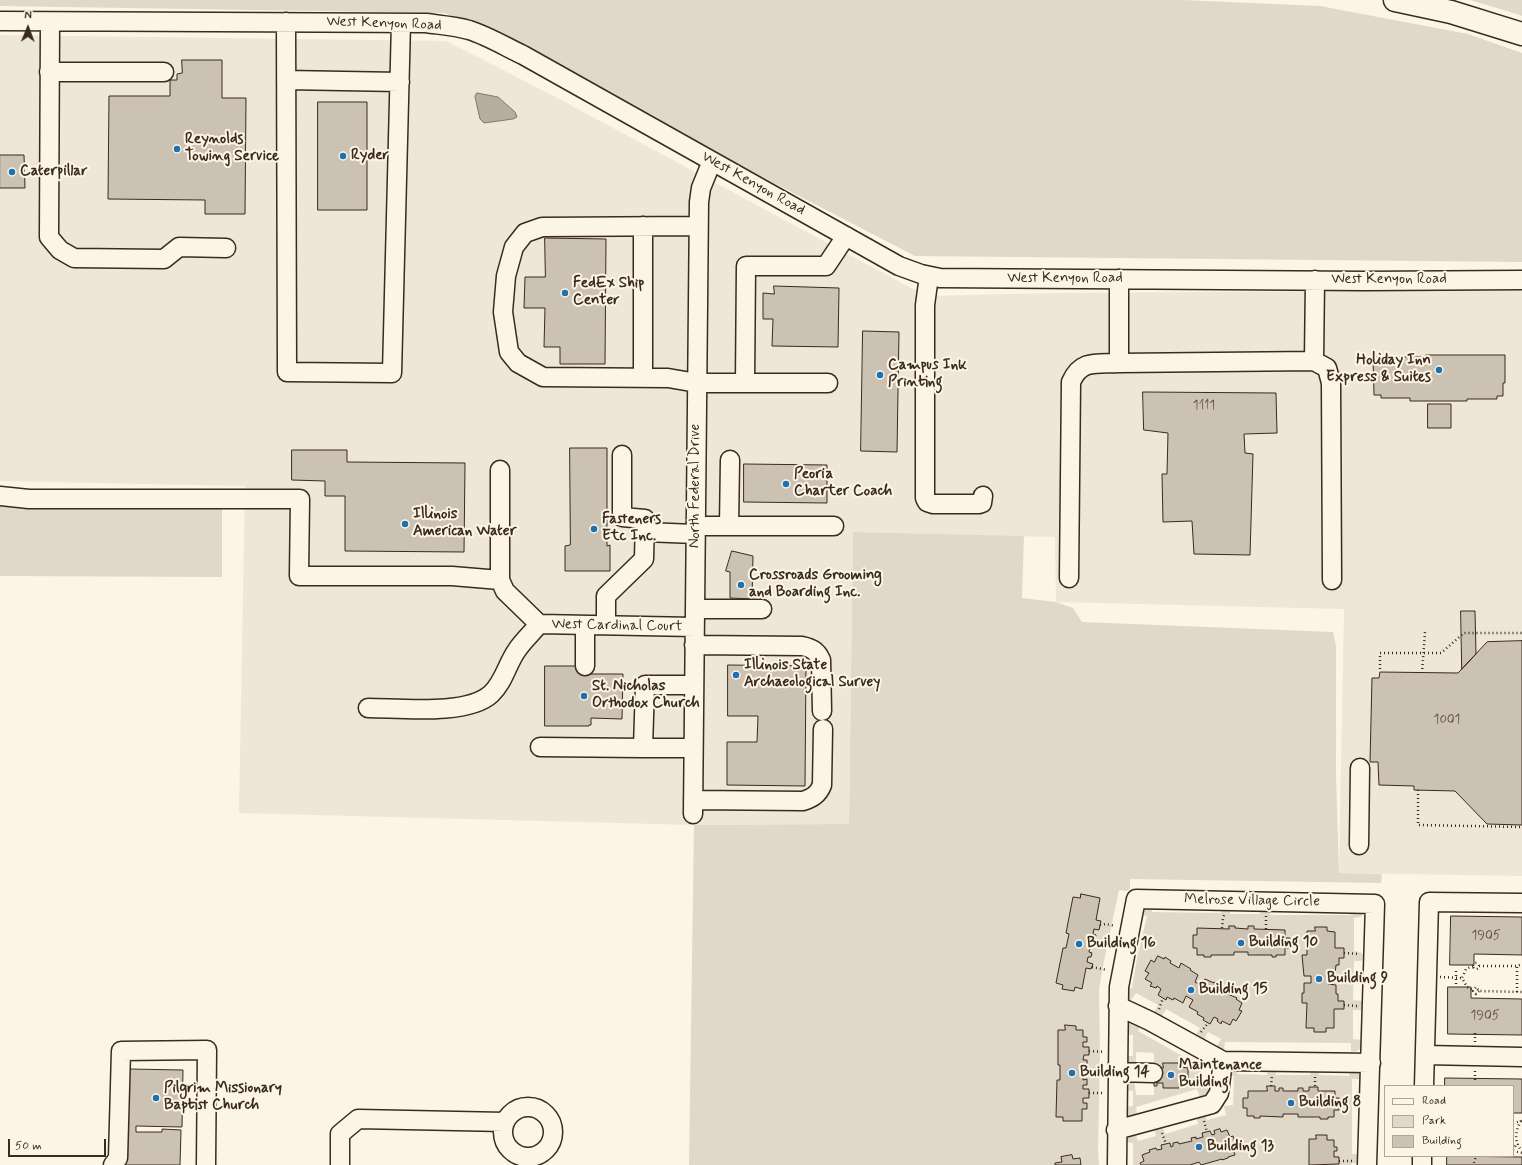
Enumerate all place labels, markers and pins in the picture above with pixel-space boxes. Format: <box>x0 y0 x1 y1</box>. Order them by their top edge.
place label: Reynolds Towing Service <box>185 131 279 166</box>
marker: Reynolds Towing Service <box>172 144 182 154</box>
place label: Ryder <box>351 147 389 165</box>
marker: Ryder <box>338 151 348 161</box>
place label: Caterpillar <box>20 163 87 181</box>
marker: Caterpillar <box>7 167 17 177</box>
place label: FedEx Ship Center <box>573 275 644 310</box>
marker: FedEx Ship Center <box>560 288 570 298</box>
place label: Holiday Inn Express & Suites <box>1326 352 1431 387</box>
place label: Campus Ink Printing <box>888 357 967 392</box>
marker: Holiday Inn Express & Suites <box>1434 365 1444 375</box>
marker: Campus Ink Printing <box>875 370 885 380</box>
place label: Peoria Charter Coach <box>794 466 892 501</box>
marker: Peoria Charter Coach <box>781 479 791 489</box>
place label: Illinois American Water <box>413 506 516 541</box>
place label: Fasteners Etc Inc. <box>602 511 661 546</box>
marker: Illinois American Water <box>400 519 410 529</box>
marker: Fasteners Etc Inc. <box>589 524 599 534</box>
place label: Crossroads Grooming and Boarding Inc. <box>749 567 882 602</box>
marker: Crossroads Grooming and Boarding Inc. <box>736 580 746 590</box>
place label: Illinois State Archaeological Survey <box>744 657 880 692</box>
marker: Illinois State Archaeological Survey <box>731 670 741 680</box>
place label: St. Nicholas Orthodox Church <box>592 678 700 713</box>
marker: St. Nicholas Orthodox Church <box>579 691 589 701</box>
place label: Building 10 <box>1249 934 1318 952</box>
place label: Building 16 <box>1087 935 1156 953</box>
marker: Building 10 <box>1236 938 1246 948</box>
marker: Building 16 <box>1074 939 1084 949</box>
place label: Building 9 <box>1327 970 1388 988</box>
marker: Building 9 <box>1314 974 1324 984</box>
place label: Building 15 <box>1199 981 1267 999</box>
marker: Building 15 <box>1186 985 1196 995</box>
place label: Maintenance Building <box>1179 1057 1262 1092</box>
place label: Building 14 <box>1080 1064 1150 1082</box>
marker: Building 14 <box>1067 1068 1077 1078</box>
marker: Maintenance Building <box>1166 1070 1176 1080</box>
place label: Pilgrim Missionary Baptist Church <box>164 1080 282 1115</box>
marker: Pilgrim Missionary Baptist Church <box>151 1093 161 1103</box>
place label: Building 8 <box>1299 1094 1361 1112</box>
marker: Building 8 <box>1286 1098 1296 1108</box>
place label: Building 13 <box>1207 1138 1274 1156</box>
marker: Building 13 <box>1194 1142 1204 1152</box>

